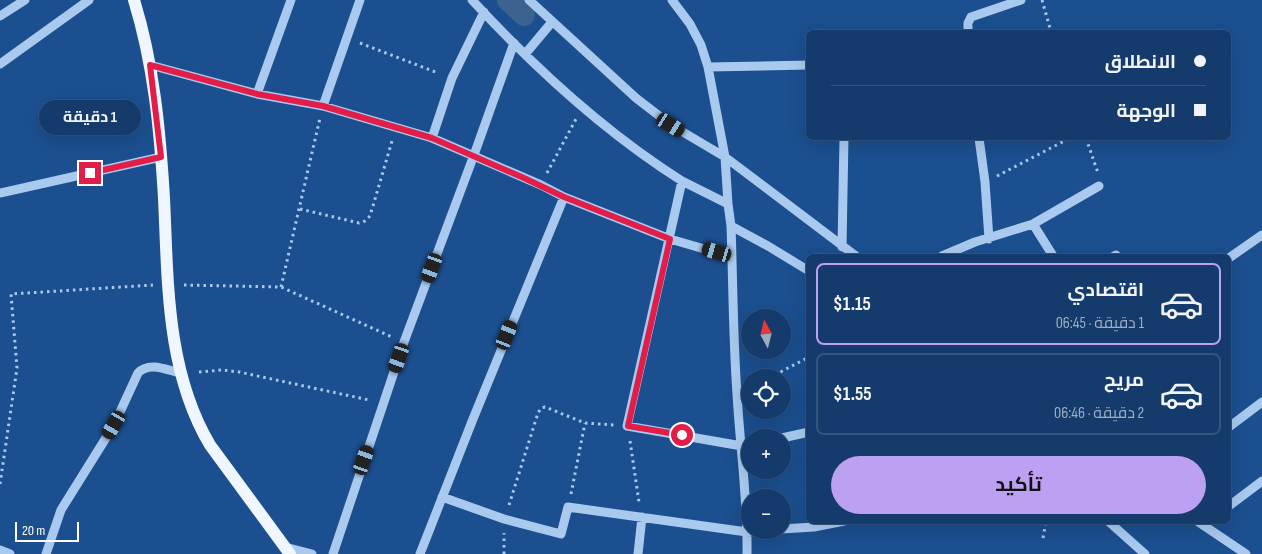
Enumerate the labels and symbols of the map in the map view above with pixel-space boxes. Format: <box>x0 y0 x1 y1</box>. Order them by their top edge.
callout: 1 دقيقة <box>39 100 141 136</box>
car <box>654 111 687 139</box>
route end <box>79 162 101 184</box>
car <box>700 241 733 263</box>
car <box>419 251 444 285</box>
north arrow <box>741 309 791 359</box>
car <box>494 318 519 352</box>
car <box>387 341 410 375</box>
car <box>100 408 127 442</box>
route start <box>671 424 693 446</box>
car <box>352 443 375 477</box>
scale bar <box>15 519 79 542</box>

